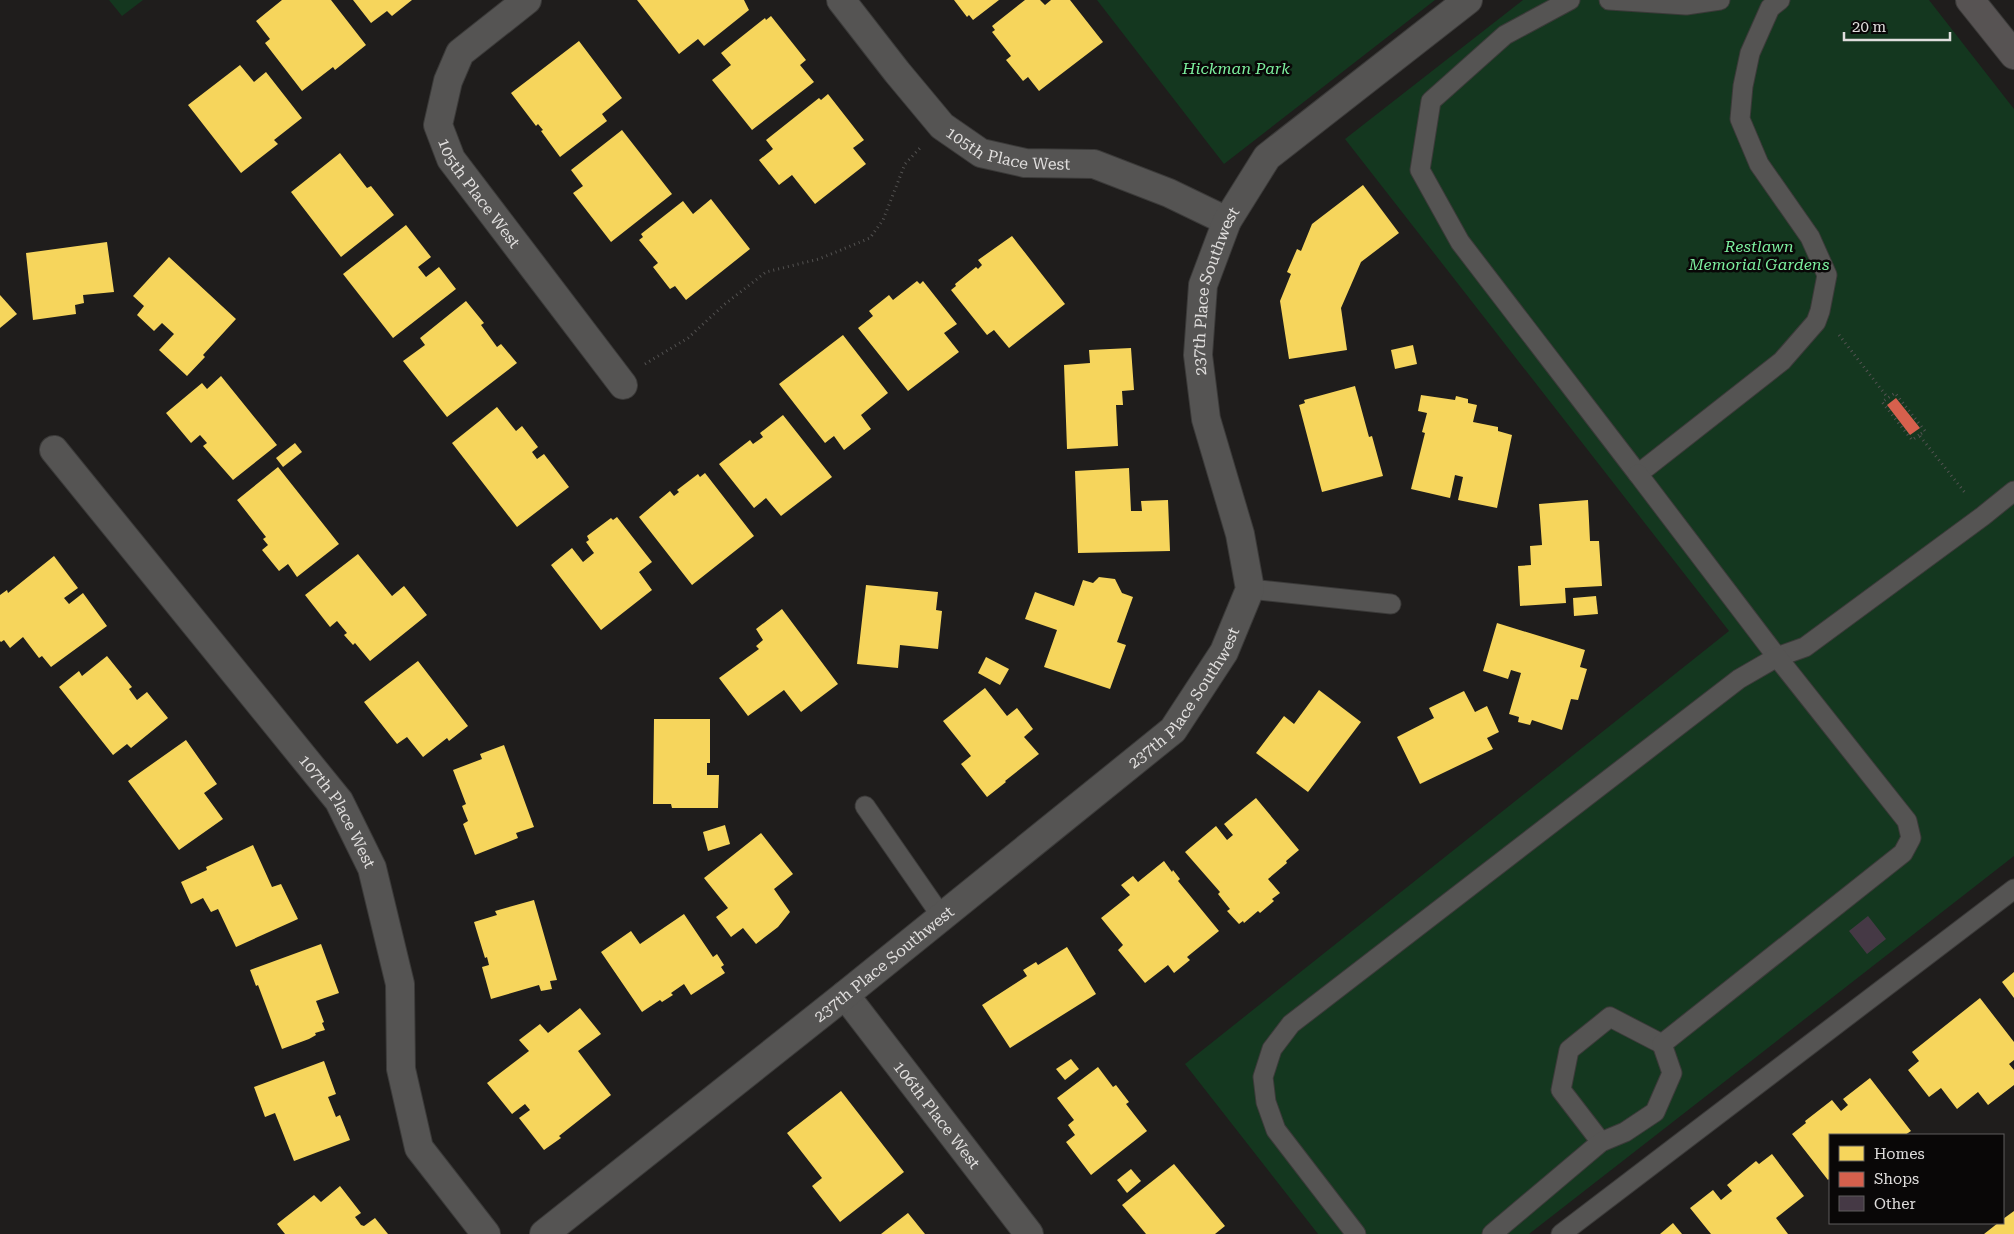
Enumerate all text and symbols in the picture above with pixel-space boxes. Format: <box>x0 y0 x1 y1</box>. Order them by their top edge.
scale bar <box>1844 10 1950 42</box>
text: 20 m <box>1852 18 1887 36</box>
park label: Hickman Park <box>1181 59 1290 78</box>
street label: 105th Place West <box>942 123 1070 174</box>
street label: 105th Place West <box>434 135 524 252</box>
street label: 237th Place Southwest <box>1189 204 1243 377</box>
park label: Restlawn Memorial Gardens <box>1688 237 1829 274</box>
street label: 237th Place Southwest <box>1124 625 1243 772</box>
street label: 107th Place West <box>295 751 379 871</box>
street label: 237th Place Southwest <box>810 902 958 1026</box>
street label: 106th Place West <box>889 1057 984 1173</box>
legend <box>1829 1134 2004 1224</box>
text: Homes <box>1874 1145 1925 1163</box>
text: Shops <box>1874 1170 1919 1188</box>
text: Other <box>1874 1195 1916 1213</box>

